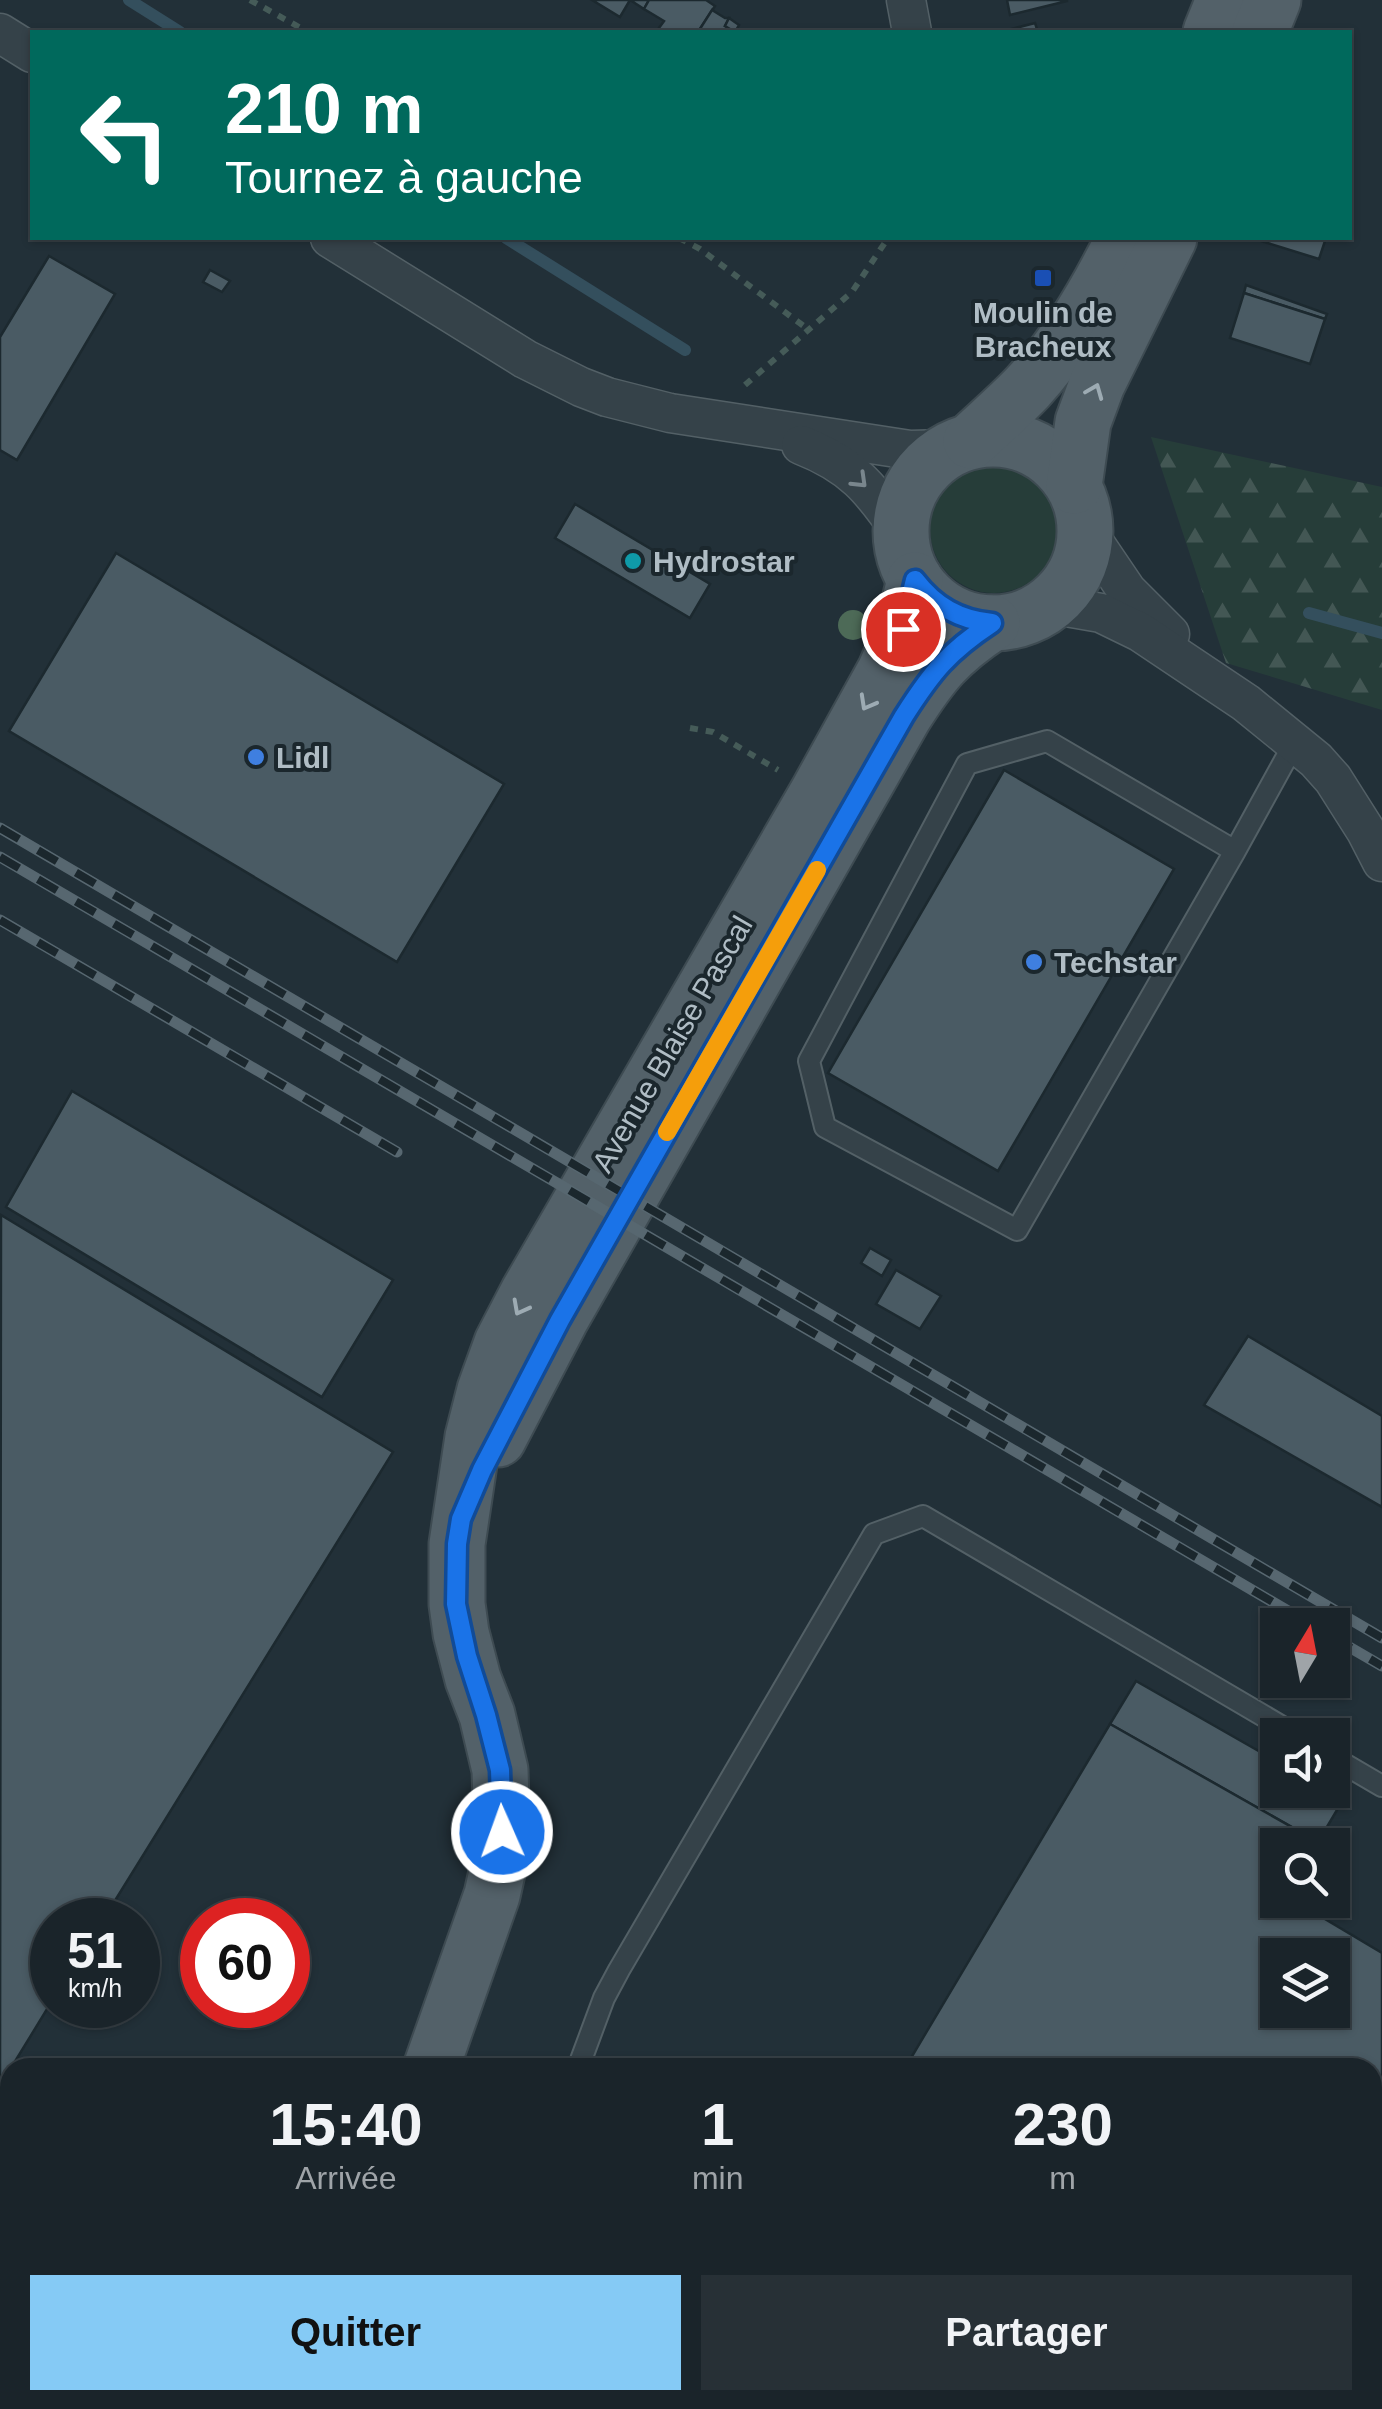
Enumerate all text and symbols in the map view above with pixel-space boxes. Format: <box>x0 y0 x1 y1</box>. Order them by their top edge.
icon: left <box>60 70 190 200</box>
text: 210 m <box>225 70 423 148</box>
text: Tournez à gauche <box>225 152 583 203</box>
marker: Moulin de Bracheux <box>1032 267 1054 289</box>
place label: Moulin de Bracheux <box>973 296 1113 363</box>
one-way arrow <box>1083 384 1103 401</box>
one-way arrow <box>848 469 866 487</box>
place label: Hydrostar <box>653 545 795 578</box>
marker: Hydrostar <box>622 550 644 572</box>
pin <box>861 587 946 672</box>
icon: arrive <box>876 602 931 657</box>
one-way arrow <box>860 692 880 710</box>
place label: Lidl <box>276 741 329 774</box>
marker: Lidl <box>245 746 267 768</box>
street label: Avenue Blaise Pascal <box>585 910 759 1178</box>
place label: Techstar <box>1054 946 1177 979</box>
marker: Techstar <box>1023 951 1045 973</box>
one-way arrow <box>513 1297 532 1315</box>
north arrow <box>1260 1608 1350 1698</box>
map controls <box>1260 1608 1350 2028</box>
button: sound <box>1260 1718 1350 1808</box>
position arrow <box>450 1780 554 1884</box>
button: search <box>1260 1828 1350 1918</box>
speed limit sign: 60 <box>180 1898 310 2028</box>
text: 51 <box>67 1923 123 1979</box>
button: layers <box>1260 1938 1350 2028</box>
text: km/h <box>68 1974 122 2002</box>
text: 15:40 <box>269 2091 423 2158</box>
text: 1 <box>701 2091 734 2158</box>
text: 230 <box>1013 2091 1113 2158</box>
text: Arrivée <box>295 2160 397 2196</box>
text: min <box>692 2160 743 2196</box>
text: m <box>1049 2160 1076 2196</box>
button: Quitter <box>30 2275 681 2390</box>
button: Partager <box>701 2275 1352 2390</box>

